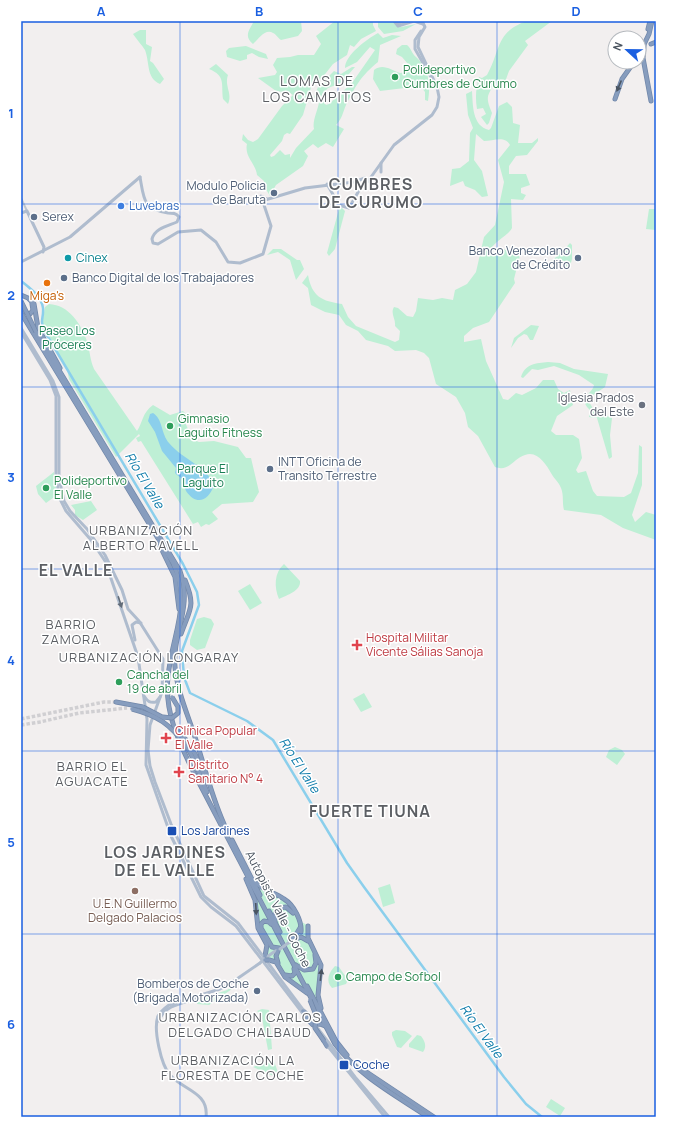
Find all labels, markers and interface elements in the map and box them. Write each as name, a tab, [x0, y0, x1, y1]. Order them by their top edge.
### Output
text: A	[97, 2, 106, 20]
text: B	[255, 2, 263, 20]
text: C	[413, 2, 423, 20]
text: D	[571, 2, 581, 20]
north arrow	[607, 30, 647, 70]
text: N	[609, 40, 626, 53]
place label: Polideportivo Cumbres de Curumo	[403, 61, 517, 92]
district label: LOMAS DE LOS CAMPITOS	[262, 71, 372, 106]
marker: Polideportivo Cumbres de Curumo	[390, 72, 400, 82]
one-way arrow	[616, 81, 622, 92]
text: 1	[8, 104, 14, 122]
district label: CUMBRES DE CURUMO	[319, 173, 423, 213]
place label: Modulo Policia de Baruta	[186, 177, 266, 208]
marker: Modulo Policia de Baruta	[269, 188, 279, 198]
place label: Luvebras	[129, 197, 179, 214]
marker: Luvebras	[116, 201, 126, 211]
place label: Serex	[42, 208, 74, 225]
marker: Serex	[29, 212, 39, 222]
place label: Banco Venezolano de Crédito	[469, 242, 570, 273]
place label: Cinex	[76, 249, 108, 266]
marker: Cinex	[63, 253, 73, 263]
marker: Banco Venezolano de Crédito	[573, 253, 583, 263]
place label: Banco Digital de los Trabajadores	[72, 269, 254, 286]
marker: Banco Digital de los Trabajadores	[59, 273, 69, 283]
marker: Miga's	[42, 278, 52, 288]
text: 2	[7, 286, 15, 304]
place label: Miga's	[30, 287, 64, 304]
park label: Paseo Los Próceres	[39, 322, 95, 353]
place label: Iglesia Prados del Este	[558, 389, 634, 420]
marker: Iglesia Prados del Este	[637, 400, 647, 410]
place label: Gimnasio Laguito Fitness	[178, 410, 262, 441]
marker: Gimnasio Laguito Fitness	[165, 421, 175, 431]
water label: Río El Valle	[121, 448, 170, 513]
place label: INTT Oficina de Transito Terrestre	[278, 453, 377, 484]
park label: Parque El Laguito	[177, 460, 229, 491]
marker: INTT Oficina de Transito Terrestre	[265, 464, 275, 474]
text: 3	[7, 468, 15, 486]
place label: Polideportivo El Valle	[54, 472, 127, 503]
marker: Polideportivo El Valle	[41, 483, 51, 493]
district label: URBANIZACIÓN ALBERTO RAVELL	[83, 521, 199, 554]
district label: EL VALLE	[39, 559, 113, 581]
one-way arrow	[117, 596, 123, 608]
district label: BARRIO ZAMORA	[42, 615, 100, 648]
place label: Hospital Militar Vicente Sálias Sanoja	[366, 629, 483, 660]
marker: Hospital Militar Vicente Sálias Sanoja	[351, 639, 363, 651]
district label: URBANIZACIÓN LONGARAY	[59, 648, 239, 666]
text: 4	[7, 651, 15, 669]
place label: Cancha del 19 de abril	[127, 666, 189, 697]
marker: Cancha del 19 de abril	[114, 677, 124, 687]
place label: Clínica Popular El Valle	[175, 722, 258, 753]
marker: Clínica Popular El Valle	[160, 732, 172, 744]
water label: Río El Valle	[275, 734, 325, 797]
place label: Distrito Sanitario N° 4	[188, 756, 263, 787]
district label: BARRIO EL AGUACATE	[55, 757, 129, 790]
marker: Distrito Sanitario N° 4	[173, 766, 185, 778]
district label: FUERTE TIUNA	[309, 800, 431, 822]
place label: Los Jardines	[181, 822, 250, 839]
marker: Los Jardines	[166, 825, 178, 837]
text: 5	[7, 833, 15, 851]
district label: LOS JARDINES DE EL VALLE	[104, 841, 226, 881]
street label: Autopista Valle - Coche	[242, 848, 315, 970]
marker: U.E.N Guillermo Delgado Palacios	[130, 886, 140, 896]
place label: U.E.N Guillermo Delgado Palacios	[88, 895, 182, 926]
one-way arrow	[253, 903, 259, 916]
place label: Campo de Sofbol	[346, 968, 441, 985]
one-way arrow	[318, 969, 324, 981]
marker: Campo de Sofbol	[333, 972, 343, 982]
place label: Bomberos de Coche (Brigada Motorizada)	[132, 975, 249, 1006]
marker: Bomberos de Coche (Brigada Motorizada)	[252, 986, 262, 996]
water label: Río El Valle	[456, 1000, 509, 1063]
district label: URBANIZACIÓN CARLOS DELGADO CHALBAUD	[159, 1008, 321, 1041]
text: 6	[7, 1015, 15, 1033]
district label: URBANIZACIÓN LA FLORESTA DE COCHE	[161, 1051, 305, 1084]
place label: Coche	[353, 1056, 389, 1073]
marker: Coche	[338, 1059, 350, 1071]

